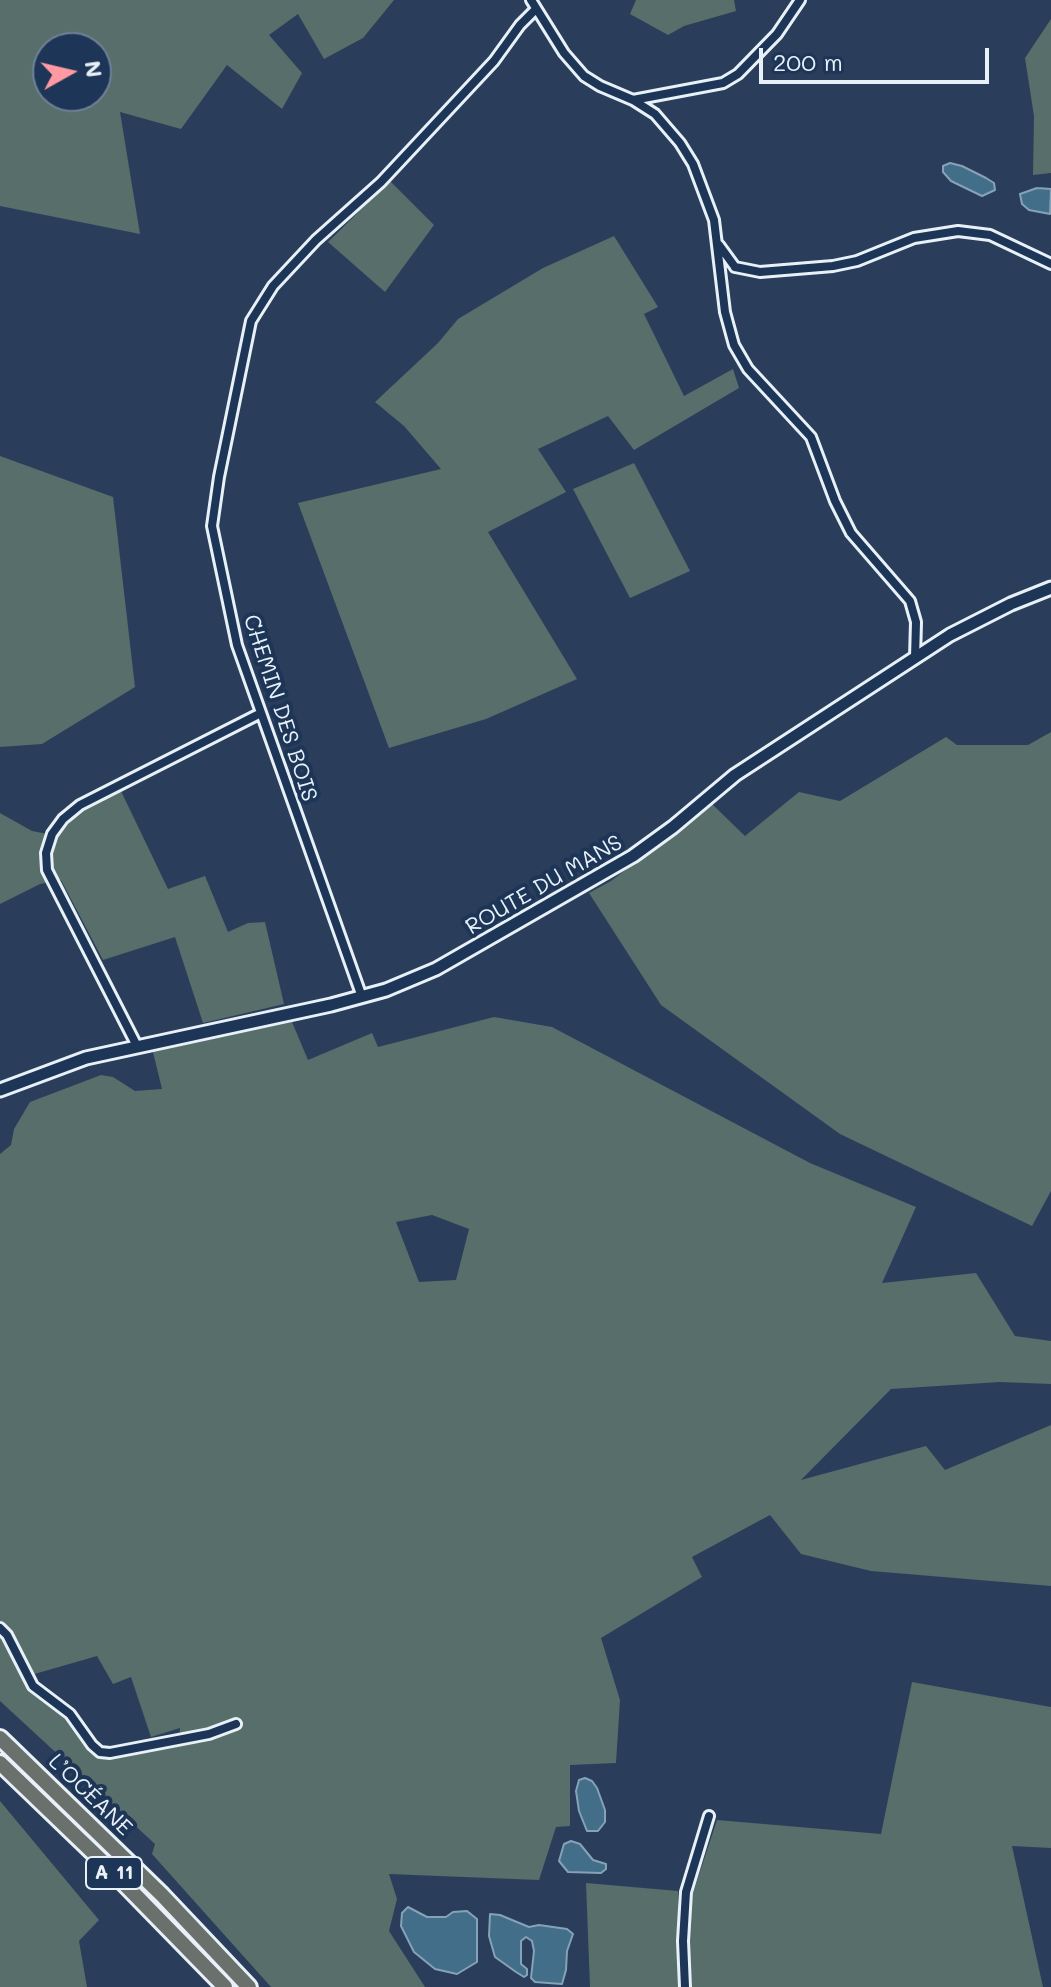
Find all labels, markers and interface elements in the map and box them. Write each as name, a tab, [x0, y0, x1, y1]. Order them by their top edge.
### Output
north arrow	[32, 32, 112, 112]
scale bar	[763, 32, 993, 82]
text: 200 m	[773, 46, 843, 77]
text: N	[79, 59, 110, 79]
street label: CHEMIN DES BOIS	[237, 611, 323, 805]
street label: ROUTE DU MANS	[461, 829, 627, 941]
street label: L’OCÉANE	[43, 1749, 137, 1841]
road number: A 11	[86, 1857, 142, 1889]

